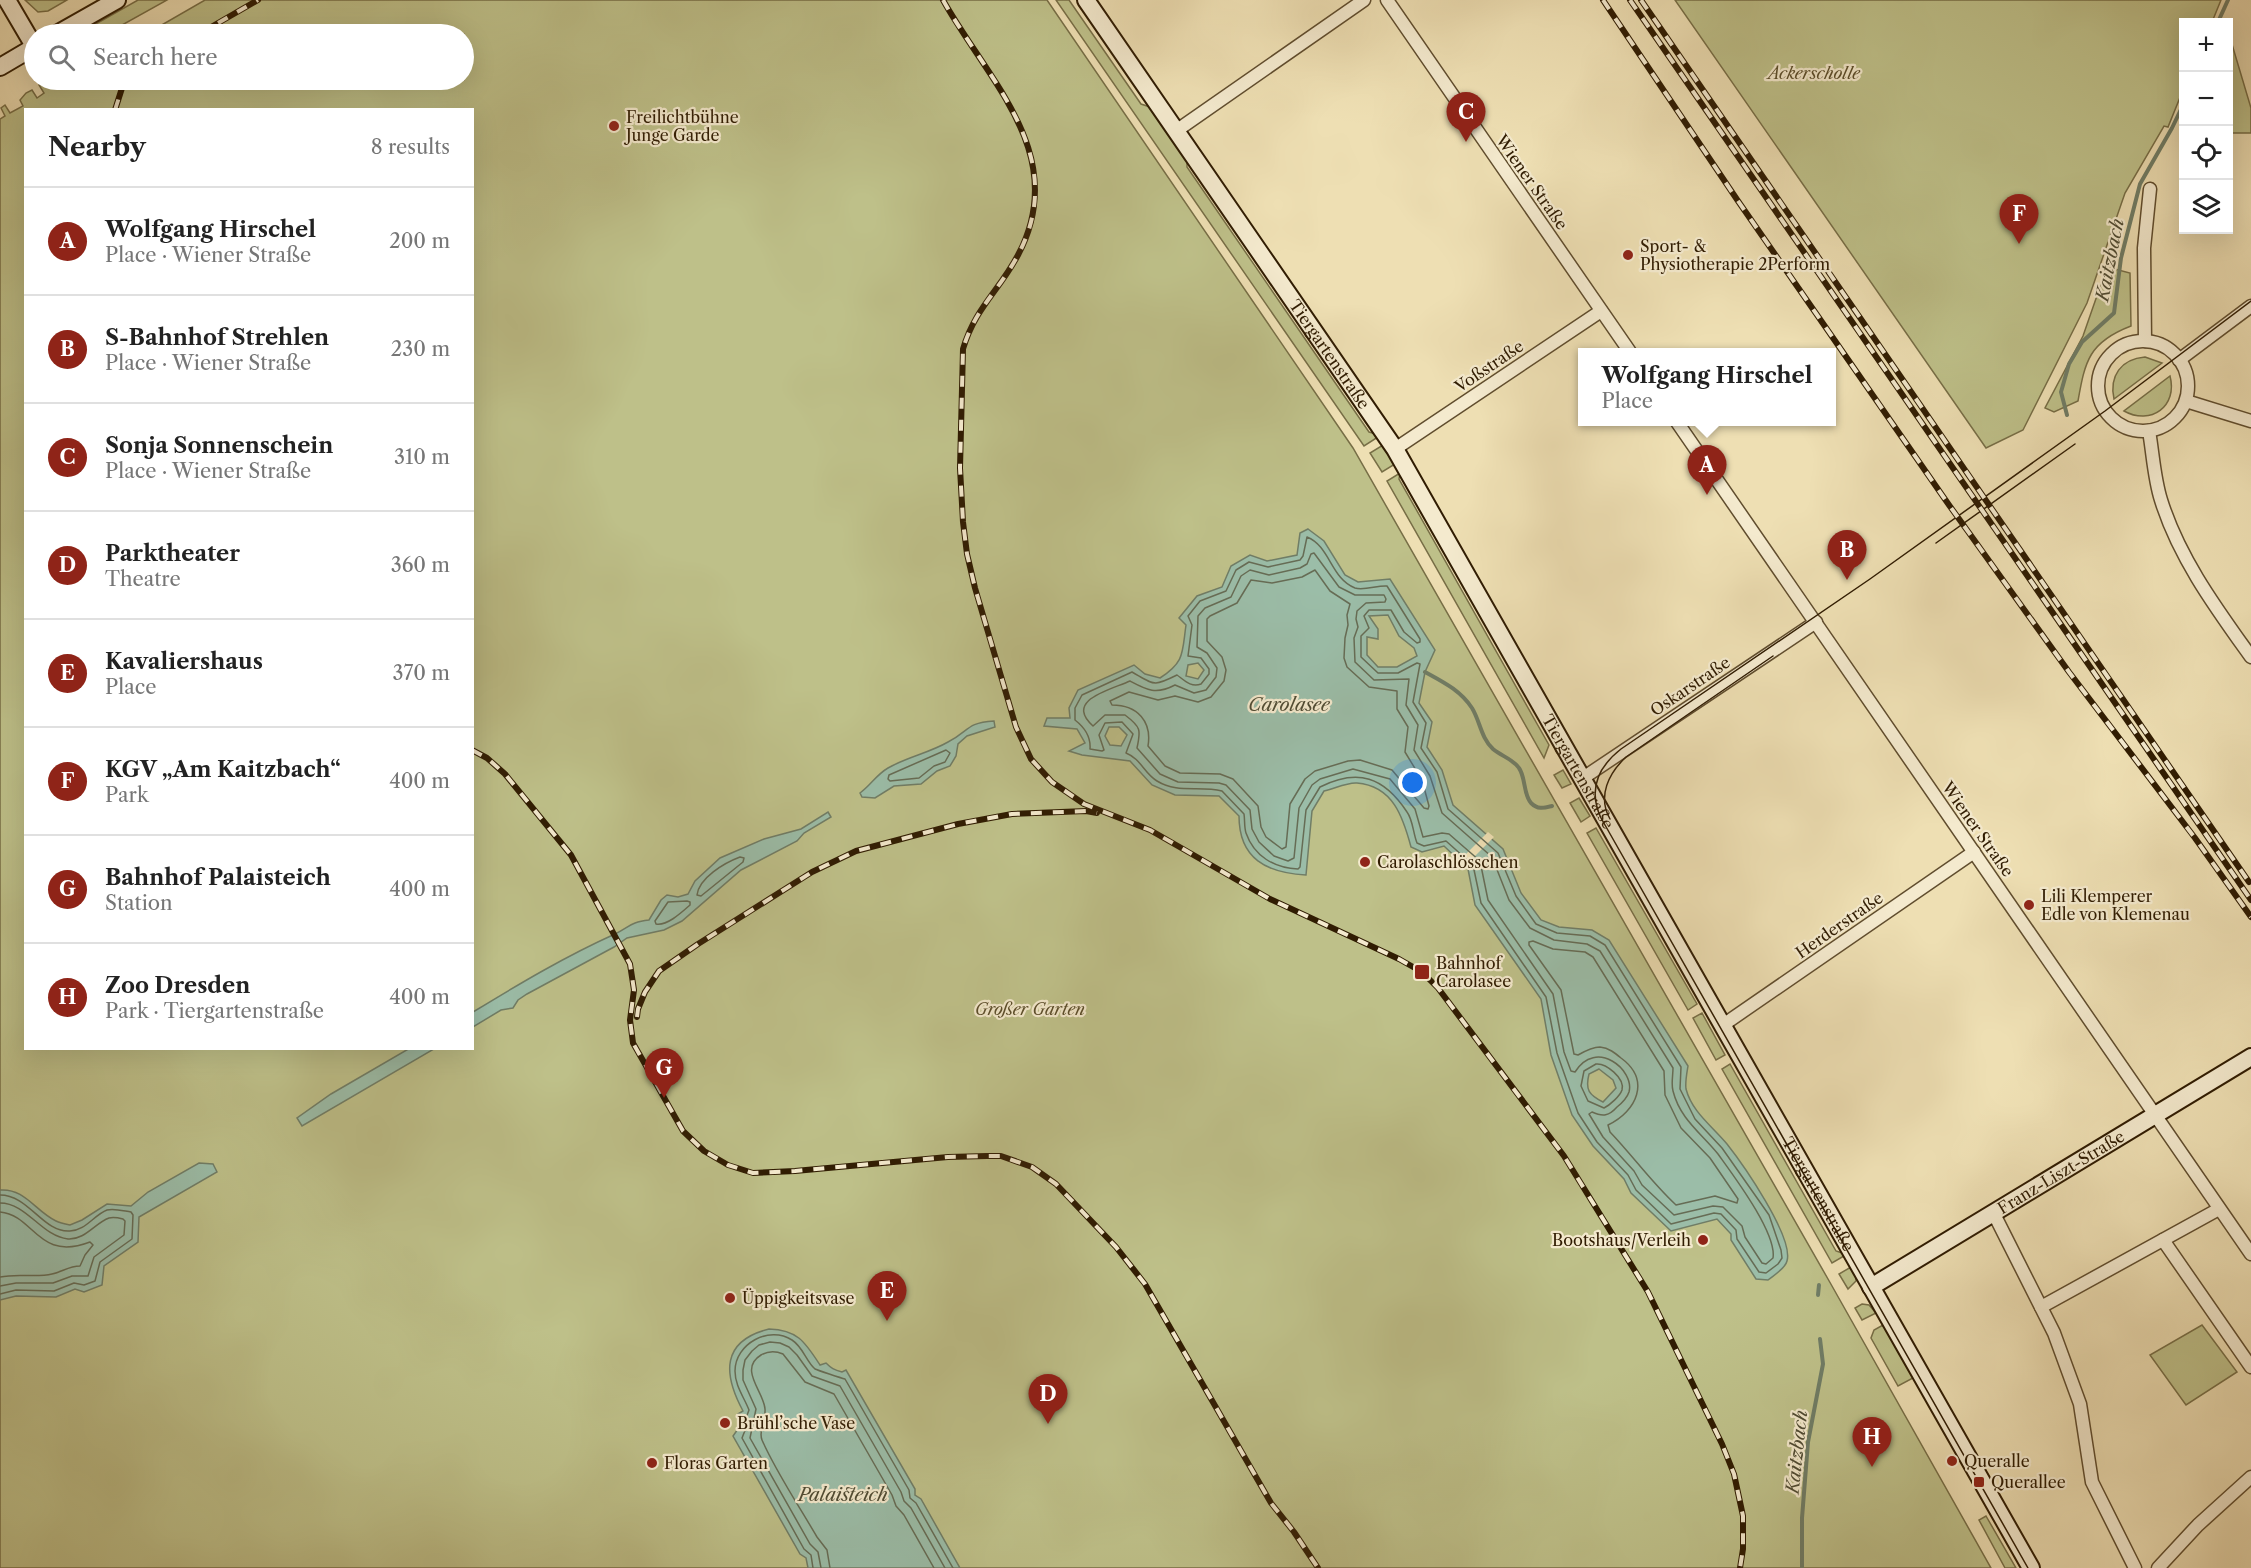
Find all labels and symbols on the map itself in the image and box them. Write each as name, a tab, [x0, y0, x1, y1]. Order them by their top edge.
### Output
park label: Ackerscholle	[1765, 63, 1861, 83]
pin: C	[1446, 92, 1486, 142]
place label: Freilichtbühne Junge Garde	[623, 107, 739, 145]
marker: Freilichtbühne Junge Garde	[607, 119, 621, 133]
street label: Wiener Straße	[1491, 130, 1572, 233]
pin: F	[2000, 194, 2038, 244]
water label: Kaitzbach	[2091, 217, 2129, 305]
place label: Sport- & Physiotherapie 2Perform	[1640, 236, 1830, 274]
marker: Sport- & Physiotherapie 2Perform	[1621, 248, 1635, 262]
street label: Tiergartenstraße	[1285, 296, 1374, 413]
street label: Voßstraße	[1450, 336, 1527, 397]
pin: A	[1688, 446, 1726, 495]
pin: B	[1828, 530, 1866, 580]
street label: Oskarstraße	[1646, 652, 1734, 720]
water label: Carolasee	[1248, 694, 1331, 716]
street label: Tiergartenstraße	[1538, 711, 1619, 832]
your location	[1398, 768, 1427, 797]
street label: Wiener Straße	[1937, 777, 2018, 880]
place label: Carolaschlösschen	[1377, 852, 1519, 872]
marker: Carolaschlösschen	[1358, 855, 1372, 869]
place label: Lili Klemperer Edle von Klemenau	[2041, 886, 2190, 924]
street label: Herderstraße	[1791, 888, 1887, 962]
marker: Lili Klemperer Edle von Klemenau	[2022, 898, 2036, 912]
place label: Bahnhof Carolasee	[1436, 953, 1511, 991]
marker: Bahnhof Carolasee	[1413, 963, 1431, 981]
park label: Großer Garten	[975, 999, 1085, 1019]
pin: G	[644, 1048, 684, 1098]
street label: Franz-Liszt-Straße	[1994, 1126, 2128, 1218]
street label: Tiergartenstraße	[1778, 1133, 1859, 1255]
place label: Bootshaus/Verleih	[1552, 1230, 1691, 1250]
marker: Bootshaus/Verleih	[1696, 1233, 1710, 1247]
pin: E	[868, 1272, 906, 1321]
place label: Üppigkeitsvase	[742, 1288, 855, 1308]
marker: Üppigkeitsvase	[723, 1291, 737, 1305]
pin: D	[1028, 1374, 1068, 1424]
water label: Kaitzbach	[1781, 1409, 1812, 1497]
place label: Brühl’sche Vase	[737, 1413, 855, 1433]
marker: Brühl’sche Vase	[718, 1416, 732, 1430]
pin: H	[1852, 1418, 1892, 1467]
place label: Queralle	[1964, 1451, 2030, 1471]
place label: Floras Garten	[664, 1453, 768, 1473]
marker: Queralle	[1945, 1454, 1959, 1468]
marker: Floras Garten	[645, 1456, 659, 1470]
place label: Querallee	[1991, 1472, 2066, 1492]
marker: Querallee	[1972, 1475, 1986, 1489]
water label: Palaisteich	[796, 1484, 888, 1506]

